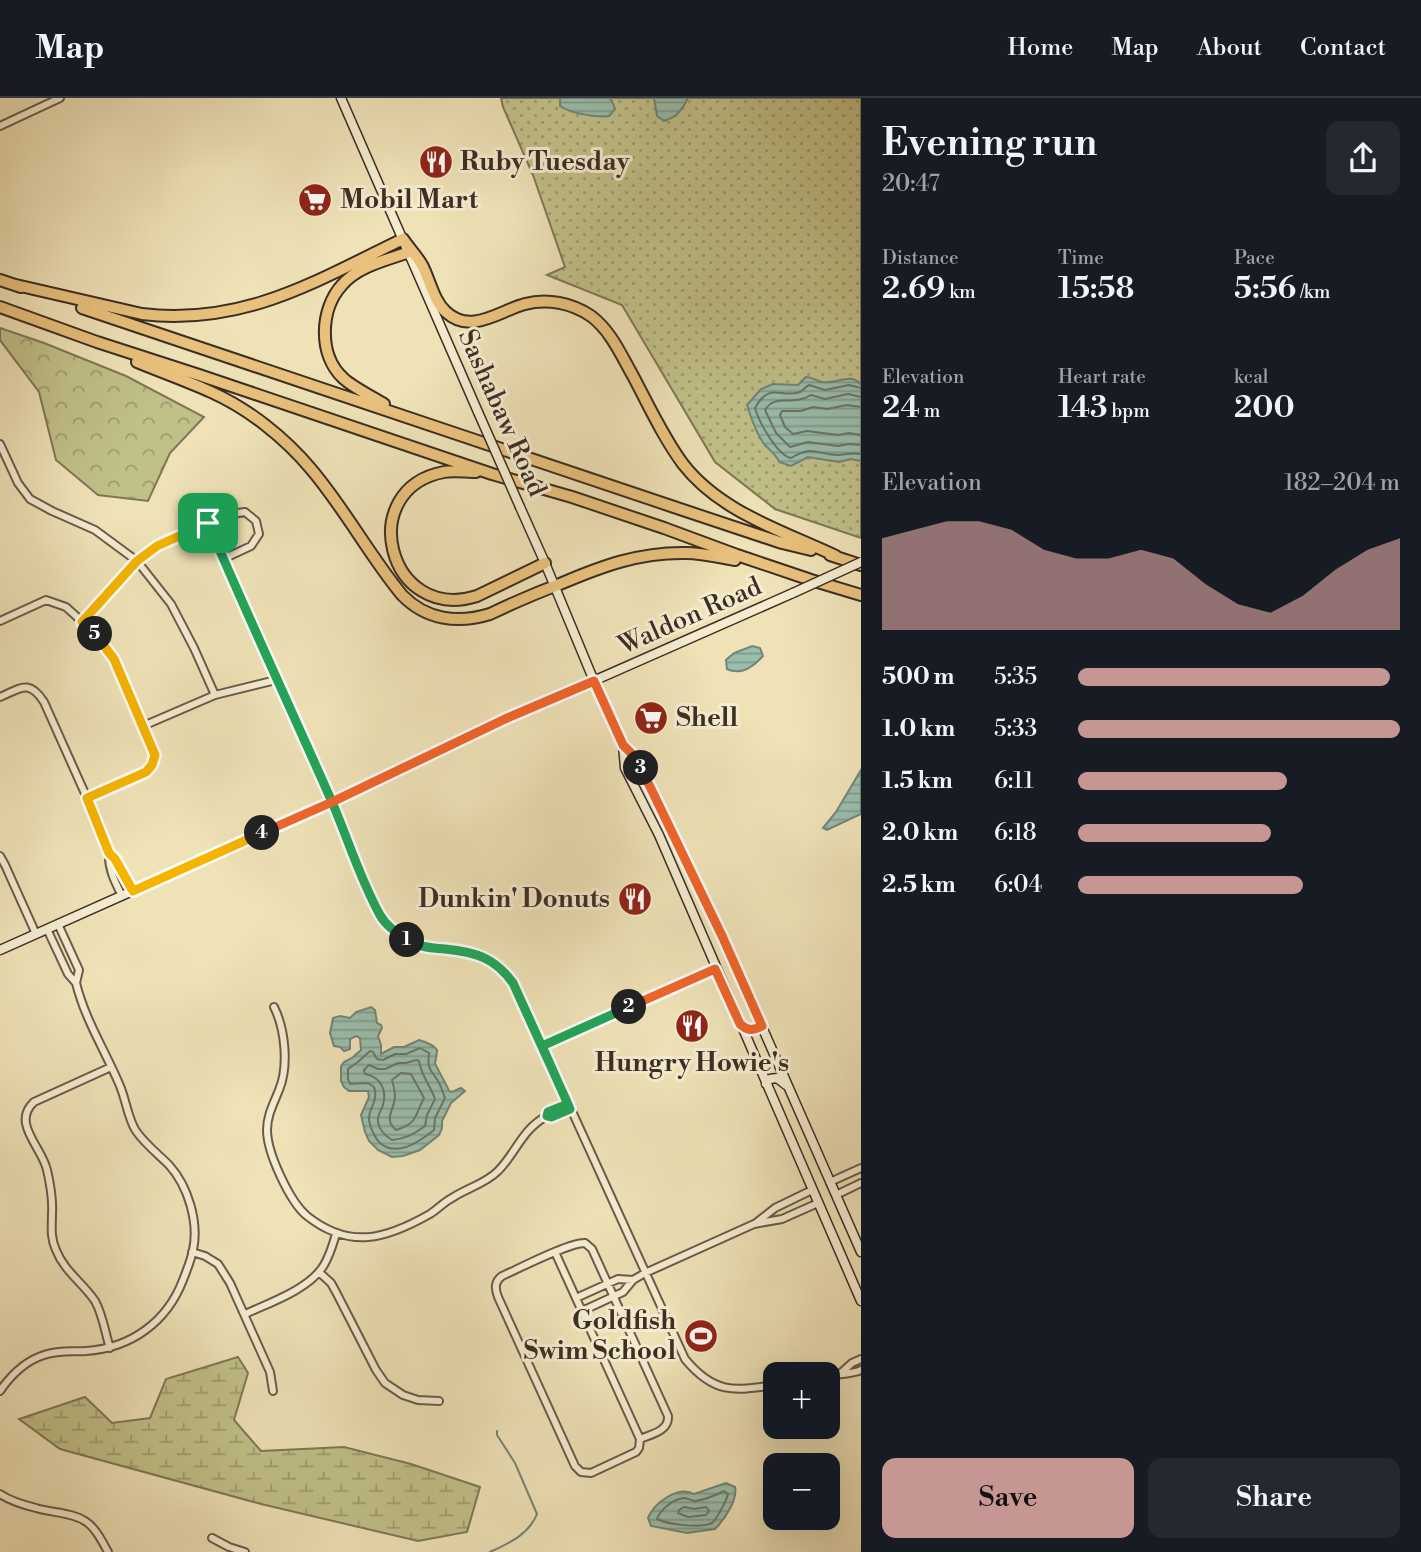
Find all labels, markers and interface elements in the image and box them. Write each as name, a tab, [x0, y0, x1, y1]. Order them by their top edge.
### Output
text: Map	[35, 28, 104, 69]
text: Home	[1008, 33, 1073, 63]
text: Map	[1111, 33, 1159, 63]
text: About	[1197, 33, 1262, 63]
text: Contact	[1300, 33, 1386, 63]
text: Evening run	[882, 120, 1097, 167]
button: share	[1326, 121, 1400, 195]
restaurant icon: Ruby Tuesday	[417, 143, 455, 181]
place label: Ruby Tuesday	[460, 146, 630, 178]
text: 20:47	[882, 170, 940, 198]
supermarket icon: Mobil Mart	[296, 181, 334, 219]
place label: Mobil Mart	[340, 184, 479, 216]
text: Distance	[882, 246, 959, 270]
text: Time	[1058, 246, 1104, 270]
text: Pace	[1234, 246, 1275, 270]
text: 2.69	[882, 270, 945, 308]
text: 15:58	[1058, 270, 1134, 308]
text: 5:56	[1234, 270, 1296, 308]
text: km	[945, 280, 976, 304]
text: /km	[1296, 280, 1330, 304]
street label: Sashabaw Road	[451, 325, 553, 502]
text: Elevation	[882, 365, 964, 389]
text: Heart rate	[1058, 365, 1146, 389]
text: kcal	[1234, 365, 1268, 389]
text: 24	[882, 389, 920, 427]
text: 143	[1058, 389, 1108, 427]
text: 200	[1234, 389, 1295, 427]
text: m	[920, 399, 940, 423]
text: bpm	[1108, 399, 1150, 423]
text: Elevation	[882, 469, 982, 497]
text: 182–204 m	[1284, 469, 1400, 497]
pin	[178, 493, 238, 553]
icon: arrive	[189, 504, 227, 542]
street label: Waldon Road	[613, 570, 767, 662]
pin: 5	[78, 616, 112, 652]
text: 5	[89, 621, 100, 645]
text: 500 m	[882, 663, 954, 691]
text: 5:35	[994, 663, 1037, 691]
supermarket icon: Shell	[632, 699, 670, 737]
place label: Shell	[676, 702, 738, 734]
text: 1.0 km	[882, 715, 955, 743]
text: 5:33	[994, 715, 1037, 743]
pin: 3	[624, 750, 658, 786]
text: 3	[635, 755, 646, 779]
text: 1.5 km	[882, 767, 953, 795]
text: 6:11	[994, 767, 1034, 795]
pin: 4	[244, 816, 280, 850]
text: 2.0 km	[882, 819, 958, 847]
text: 6:18	[994, 819, 1037, 847]
text: 4	[255, 820, 268, 844]
text: 2.5 km	[882, 871, 956, 899]
text: 6:04	[994, 871, 1042, 899]
restaurant icon: Dunkin' Donuts	[616, 880, 654, 918]
place label: Dunkin' Donuts	[418, 883, 610, 915]
pin: 1	[390, 922, 424, 958]
text: 1	[402, 927, 411, 951]
pin: 2	[612, 990, 646, 1024]
text: 2	[623, 994, 634, 1018]
restaurant icon: Hungry Howie's	[673, 1007, 711, 1045]
place label: Hungry Howie's	[595, 1047, 789, 1079]
place label: Goldfish Swim School	[524, 1305, 676, 1367]
sports icon: Goldfish Swim School	[682, 1317, 720, 1355]
map controls	[763, 1362, 840, 1530]
button: +	[763, 1362, 840, 1439]
button: −	[763, 1453, 840, 1530]
button: Save	[882, 1458, 1134, 1538]
button: Share	[1148, 1458, 1400, 1538]

